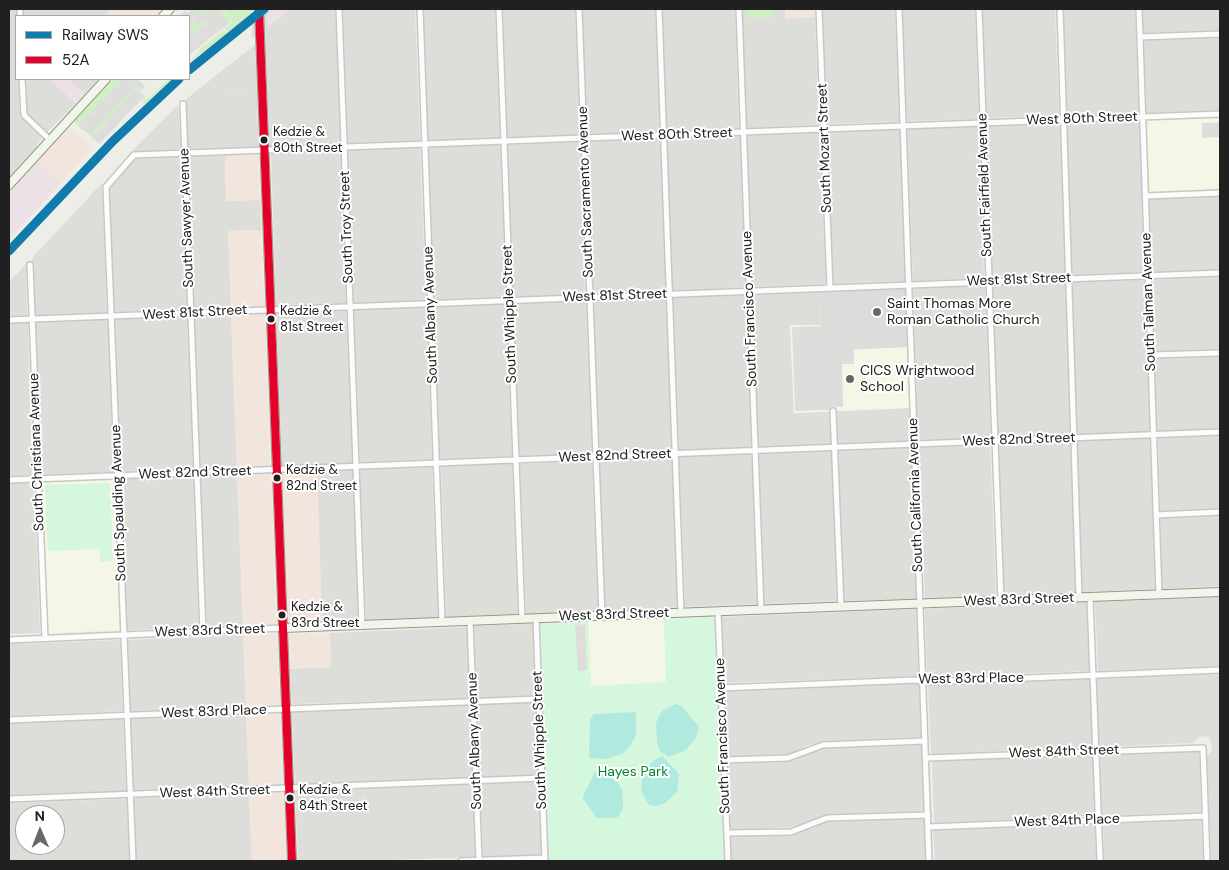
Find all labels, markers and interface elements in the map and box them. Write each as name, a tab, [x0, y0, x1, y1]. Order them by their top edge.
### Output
legend	[15, 15, 190, 80]
text: Railway SWS	[62, 25, 149, 45]
text: 52A	[62, 50, 90, 70]
street label: South Mozart Street	[814, 83, 836, 213]
street label: South Sacramento Avenue	[575, 106, 597, 278]
street label: West 80th Street	[1026, 109, 1138, 129]
street label: South Fairfield Avenue	[974, 113, 996, 257]
place label: Kedzie & 80th Street	[273, 125, 343, 156]
street label: West 80th Street	[621, 125, 733, 145]
marker: Kedzie & 80th Street	[259, 135, 269, 145]
street label: South Sawyer Avenue	[176, 148, 198, 288]
street label: South Troy Street	[337, 170, 357, 284]
street label: South Francisco Avenue	[739, 231, 761, 387]
street label: South Talman Avenue	[1138, 232, 1160, 372]
street label: South Whipple Street	[499, 244, 521, 384]
street label: South Albany Avenue	[420, 246, 442, 384]
street label: West 81st Street	[966, 270, 1072, 290]
street label: West 81st Street	[562, 286, 668, 306]
place label: Saint Thomas More Roman Catholic Church	[887, 296, 1040, 328]
street label: West 81st Street	[142, 302, 248, 324]
place label: Kedzie & 81st Street	[280, 304, 343, 335]
marker: Saint Thomas More Roman Catholic Church	[871, 306, 883, 318]
marker: Kedzie & 81st Street	[266, 314, 276, 324]
place label: CICS Wrightwood School	[860, 363, 974, 396]
street label: South Christiana Avenue	[26, 373, 48, 531]
marker: CICS Wrightwood School	[844, 373, 856, 385]
street label: South California Avenue	[905, 418, 927, 572]
street label: South Spaulding Avenue	[108, 424, 130, 582]
street label: West 82nd Street	[962, 430, 1076, 450]
street label: West 82nd Street	[558, 446, 672, 466]
street label: West 82nd Street	[138, 463, 252, 483]
place label: Kedzie & 82nd Street	[286, 463, 357, 494]
marker: Kedzie & 82nd Street	[272, 473, 282, 483]
street label: West 83rd Street	[963, 590, 1075, 610]
place label: Kedzie & 83rd Street	[291, 600, 360, 631]
street label: West 83rd Street	[558, 605, 670, 625]
marker: Kedzie & 83rd Street	[277, 610, 287, 620]
street label: West 83rd Street	[154, 621, 266, 641]
street label: South Francisco Avenue	[712, 658, 734, 814]
street label: South Whipple Street	[529, 670, 551, 810]
street label: West 83rd Place	[918, 670, 1024, 688]
street label: South Albany Avenue	[464, 672, 486, 810]
street label: West 83rd Place	[161, 702, 267, 722]
street label: West 84th Street	[1008, 742, 1120, 762]
park label: Hayes Park	[598, 764, 668, 780]
street label: West 84th Street	[159, 782, 271, 802]
place label: Kedzie & 84th Street	[299, 783, 368, 814]
marker: Kedzie & 84th Street	[285, 793, 295, 803]
north arrow	[15, 805, 65, 855]
text: N	[34, 807, 45, 825]
street label: West 84th Place	[1014, 811, 1120, 831]

